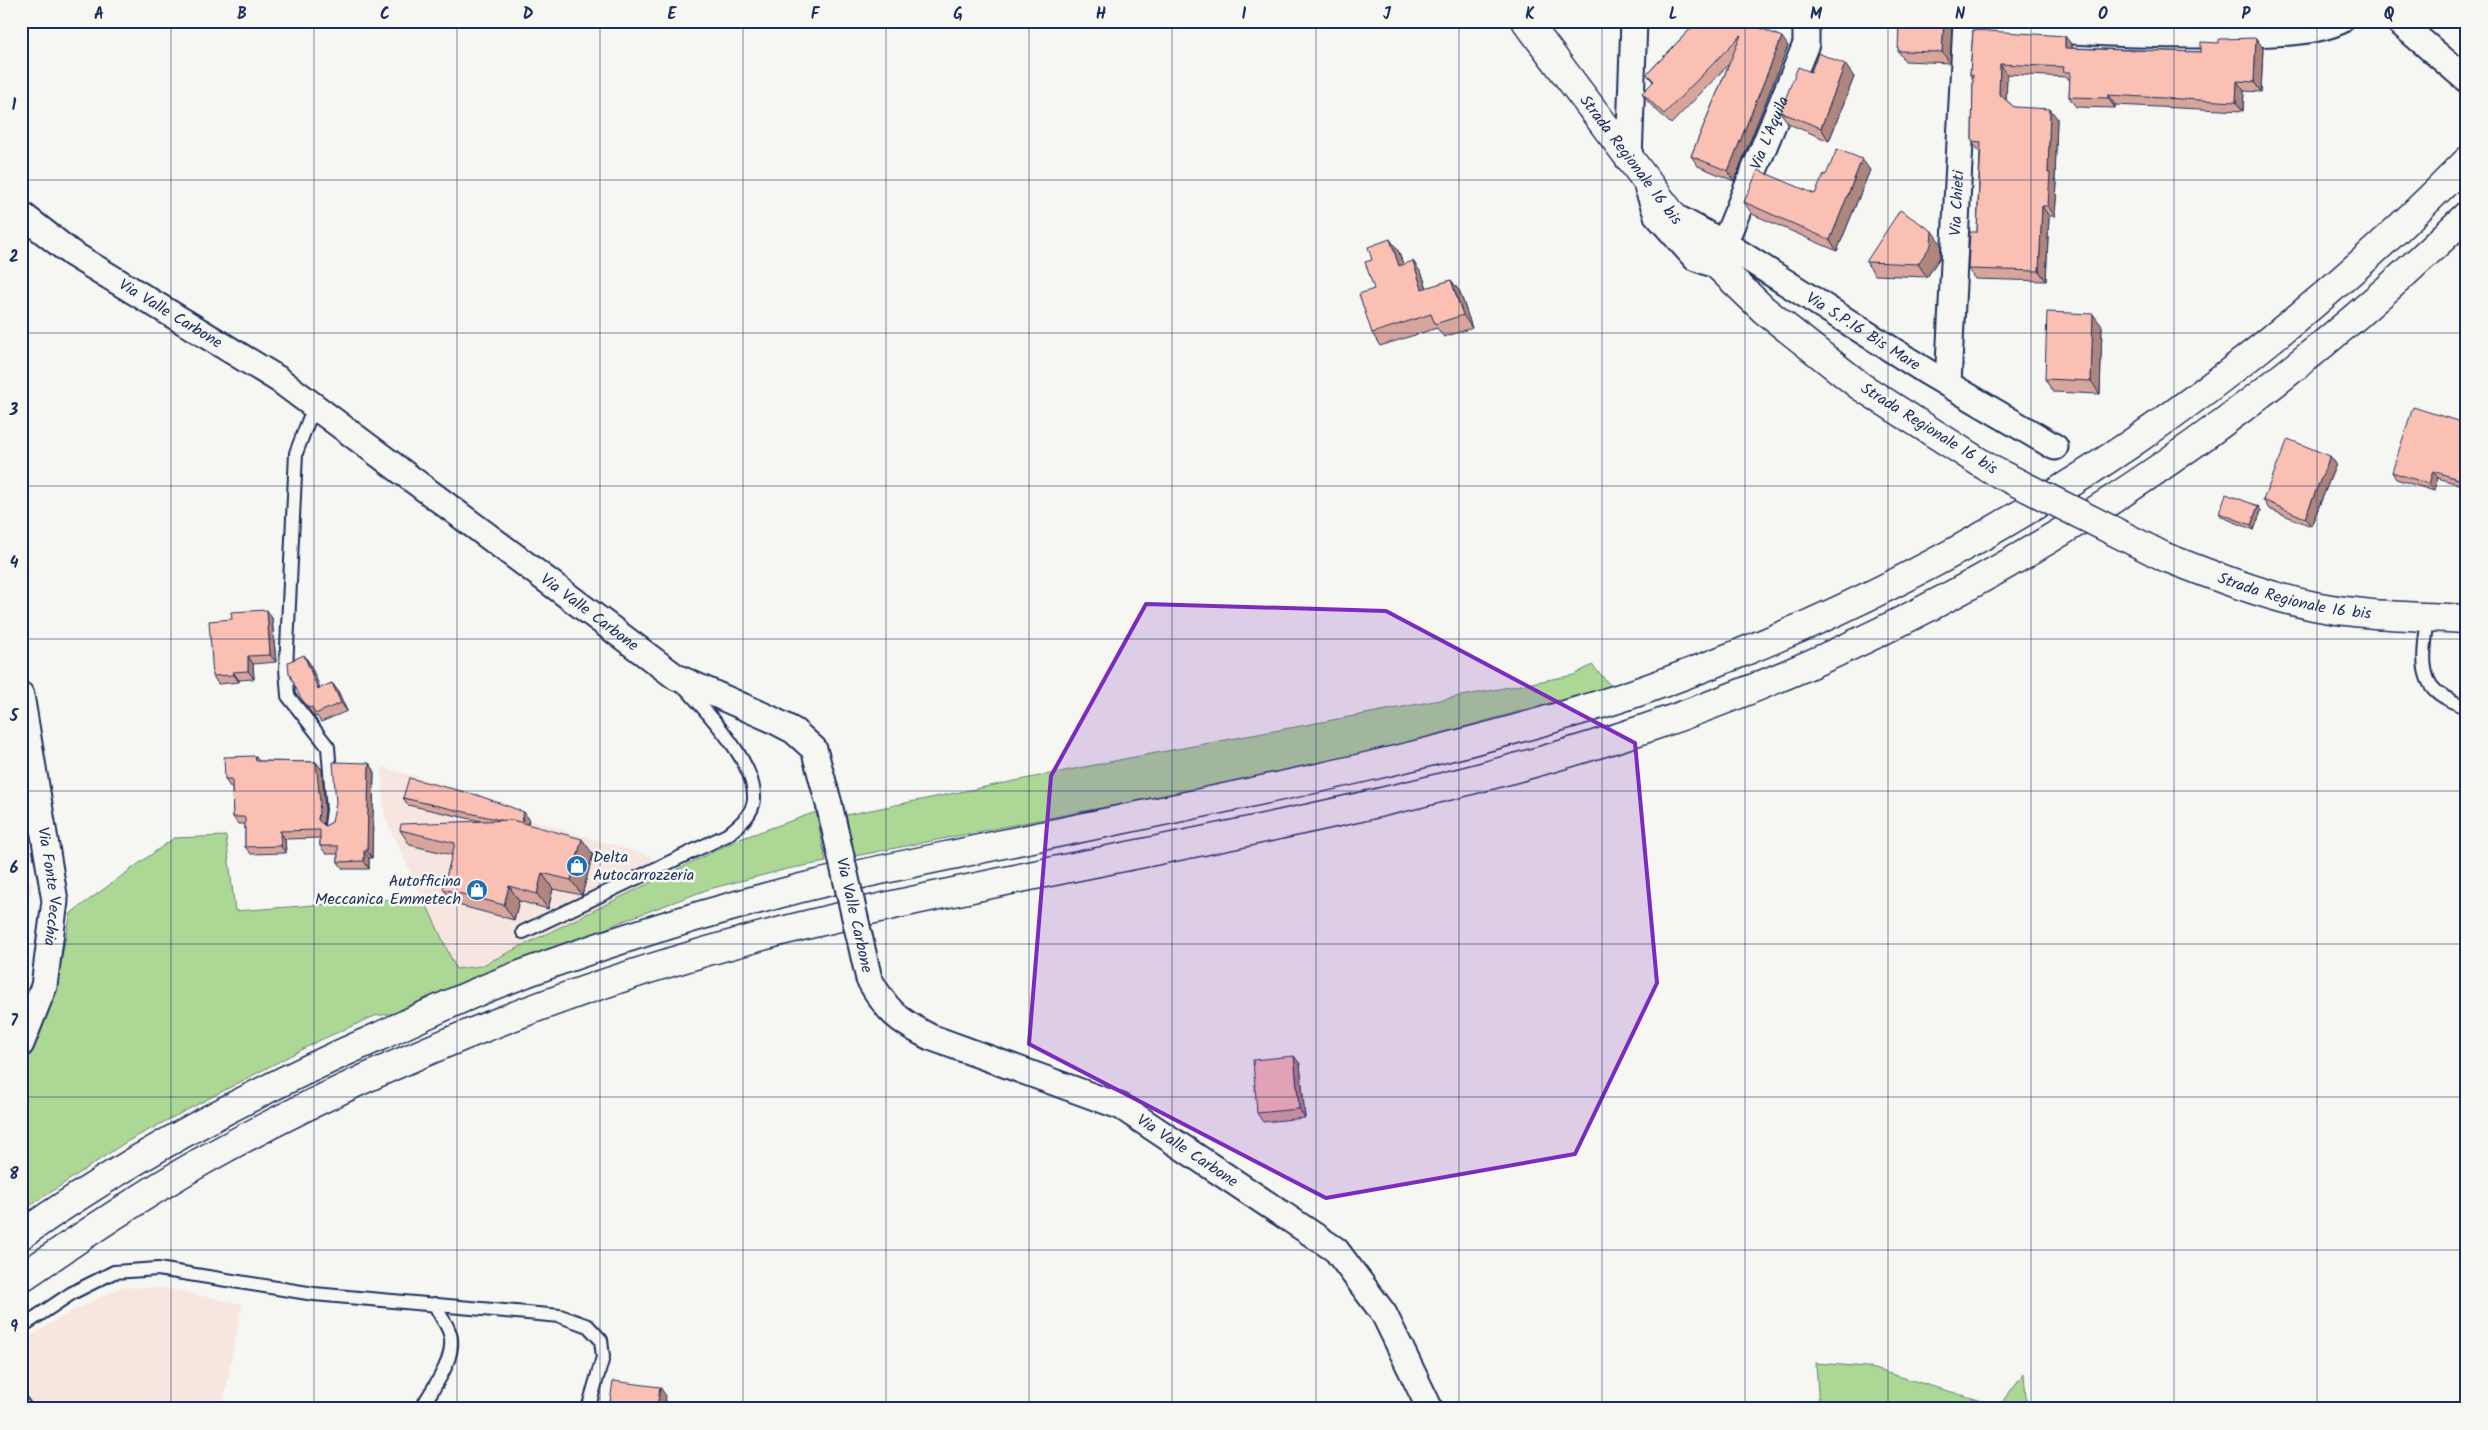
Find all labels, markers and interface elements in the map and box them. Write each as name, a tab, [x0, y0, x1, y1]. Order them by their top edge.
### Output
text: A	[94, 2, 104, 27]
text: B	[237, 2, 247, 27]
text: C	[380, 2, 390, 27]
text: D	[523, 2, 534, 27]
text: E	[668, 2, 678, 27]
text: F	[811, 2, 821, 27]
text: G	[953, 2, 963, 27]
text: H	[1096, 2, 1106, 27]
text: I	[1242, 2, 1247, 27]
text: J	[1383, 2, 1392, 27]
text: K	[1525, 2, 1535, 27]
text: L	[1669, 2, 1677, 27]
text: M	[1810, 2, 1823, 27]
text: N	[1955, 2, 1965, 27]
text: O	[2098, 2, 2108, 27]
text: P	[2242, 2, 2252, 27]
text: Q	[2384, 2, 2395, 27]
street label: Strada Regionale 16 bis	[1573, 89, 1688, 231]
street label: Via L'Aquila	[1743, 92, 1796, 174]
text: 1	[12, 93, 17, 118]
street label: Via Chieti	[1943, 169, 1971, 237]
text: 2	[9, 245, 19, 270]
street label: Via Valle Carbone	[114, 272, 227, 355]
street label: Via S.P.16 Bis Mare	[1801, 286, 1925, 377]
street label: Strada Regionale 16 bis	[1856, 377, 2003, 481]
text: 3	[9, 398, 19, 423]
text: 4	[10, 551, 19, 576]
street label: Strada Regionale 16 bis	[2214, 566, 2373, 626]
street label: Via Valle Carbone	[535, 567, 644, 658]
text: 5	[9, 704, 20, 729]
street label: Via Fonte Vecchia	[30, 825, 68, 948]
place label: Delta Autocarrozzeria	[593, 845, 694, 888]
shop icon: Delta Autocarrozzeria	[565, 854, 589, 878]
street label: Via Valle Carbone	[829, 855, 880, 975]
text: 6	[10, 856, 19, 881]
place label: Autofficina Meccanica Emmetech	[315, 869, 461, 912]
shop icon: Autofficina Meccanica Emmetech	[465, 878, 489, 902]
text: 7	[10, 1009, 18, 1034]
street label: Via Valle Carbone	[1132, 1108, 1243, 1194]
text: 8	[9, 1162, 19, 1187]
text: 9	[10, 1315, 18, 1340]

